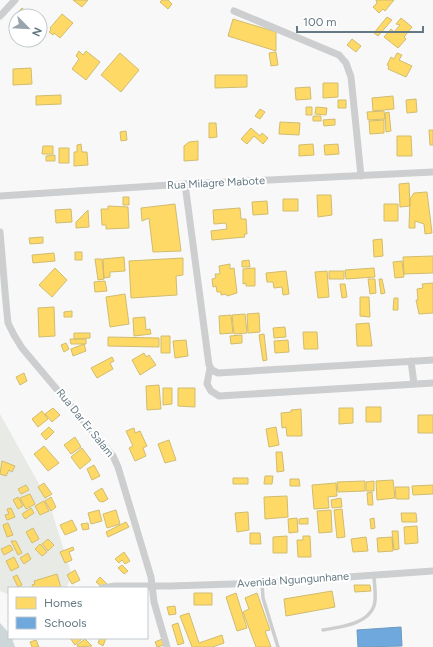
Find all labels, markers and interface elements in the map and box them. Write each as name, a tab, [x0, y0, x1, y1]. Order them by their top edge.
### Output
north arrow	[8, 8, 48, 48]
scale bar	[297, 8, 423, 34]
text: 100 m	[303, 15, 337, 29]
text: N	[29, 25, 44, 38]
street label: Rua Milagre Mabote	[167, 174, 265, 192]
street label: Rua Dar Er Salam	[54, 386, 116, 460]
street label: Avenida Ngungunhane	[237, 570, 349, 590]
legend	[8, 587, 148, 639]
text: Homes	[44, 596, 83, 610]
text: Schools	[44, 616, 87, 630]

